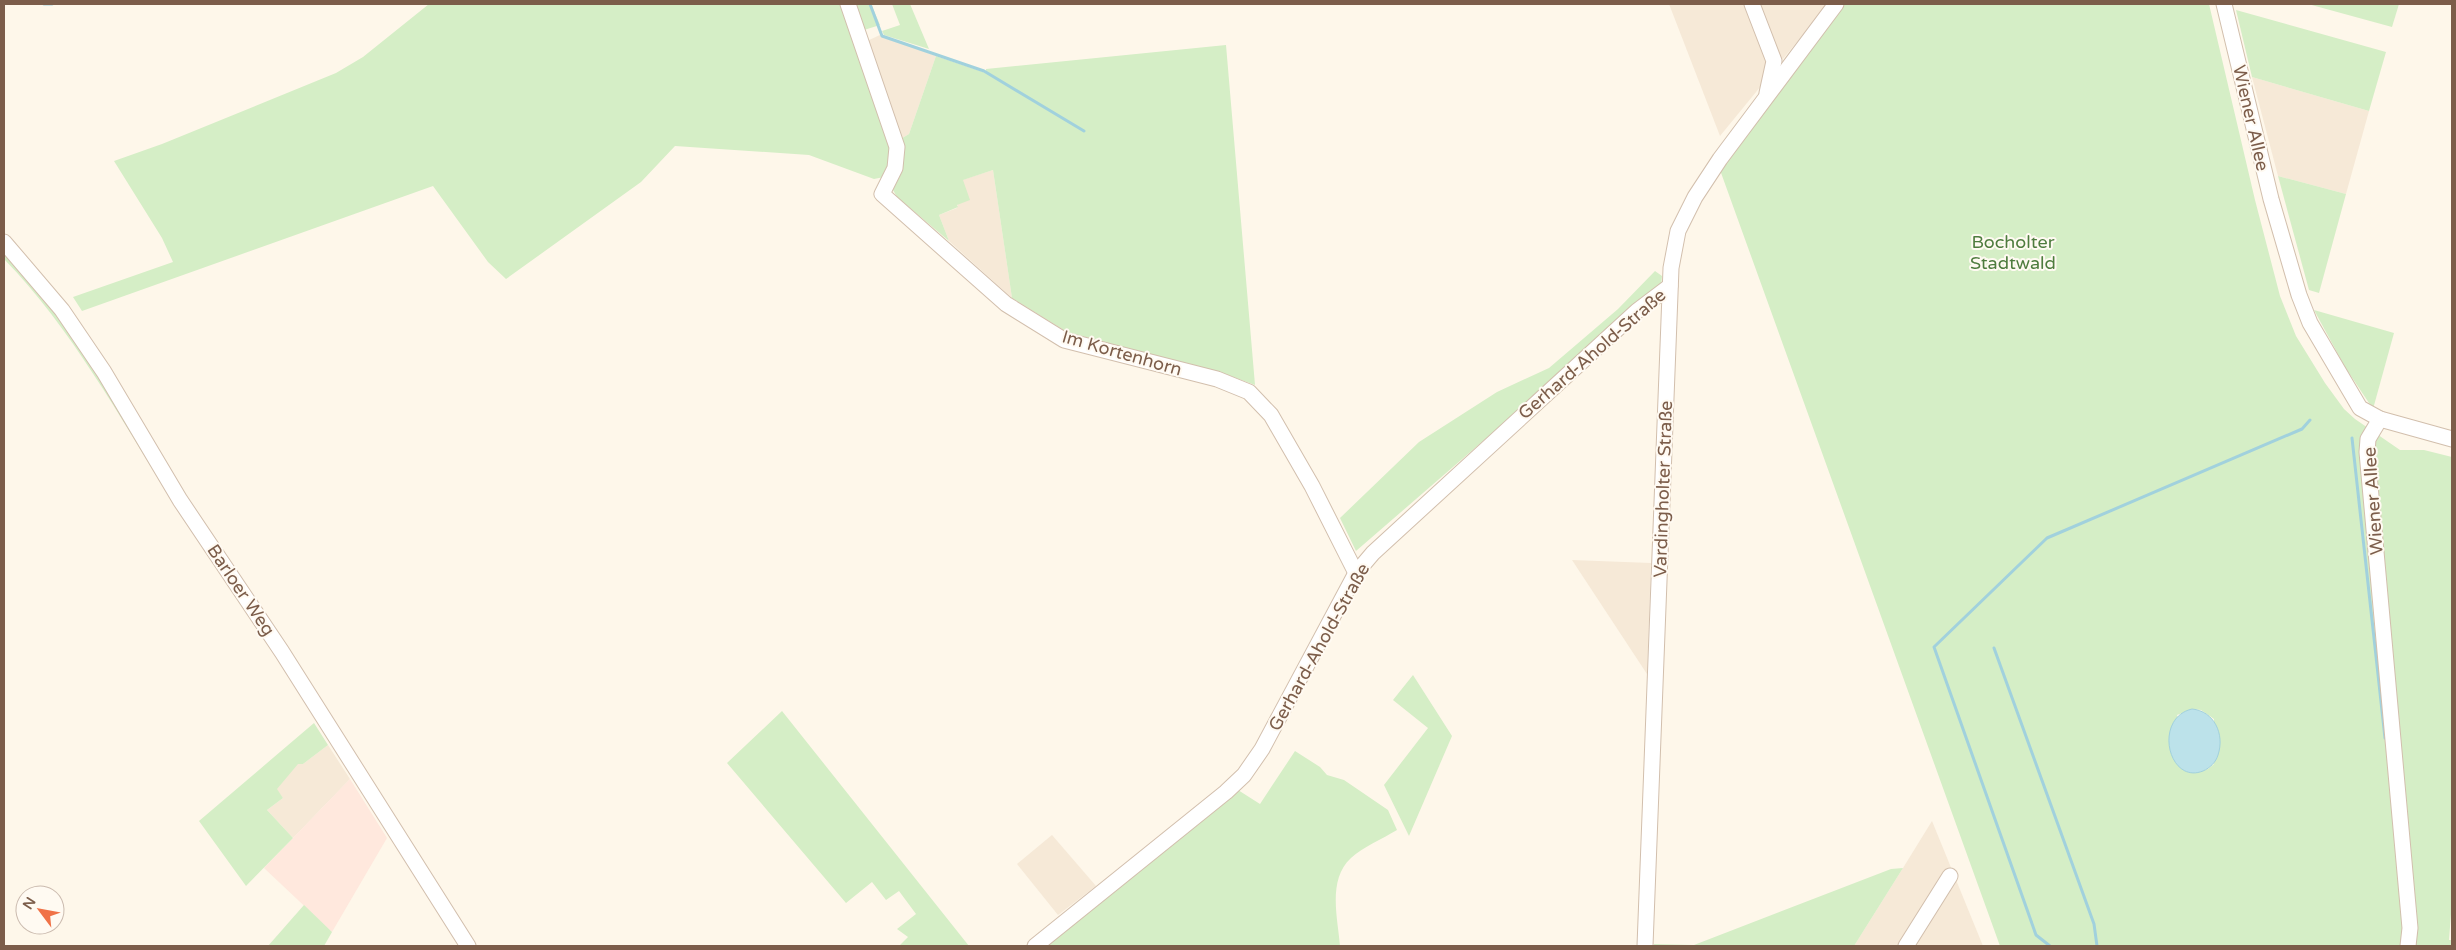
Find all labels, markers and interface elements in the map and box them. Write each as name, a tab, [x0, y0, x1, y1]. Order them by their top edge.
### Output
street label: Wiener Allee	[2228, 63, 2274, 173]
park label: Bocholter Stadtwald	[1970, 231, 2056, 274]
street label: Gerhard-Ahold-Straße	[1514, 284, 1670, 424]
street label: Im Kortenhorn	[1060, 325, 1184, 381]
street label: Vardingholter Straße	[1649, 400, 1677, 578]
street label: Wiener Allee	[2358, 446, 2388, 556]
street label: Barloer Weg	[202, 540, 280, 640]
street label: Gerhard-Ahold-Straße	[1264, 559, 1374, 735]
north arrow	[15, 885, 65, 935]
text: N	[19, 894, 40, 913]

